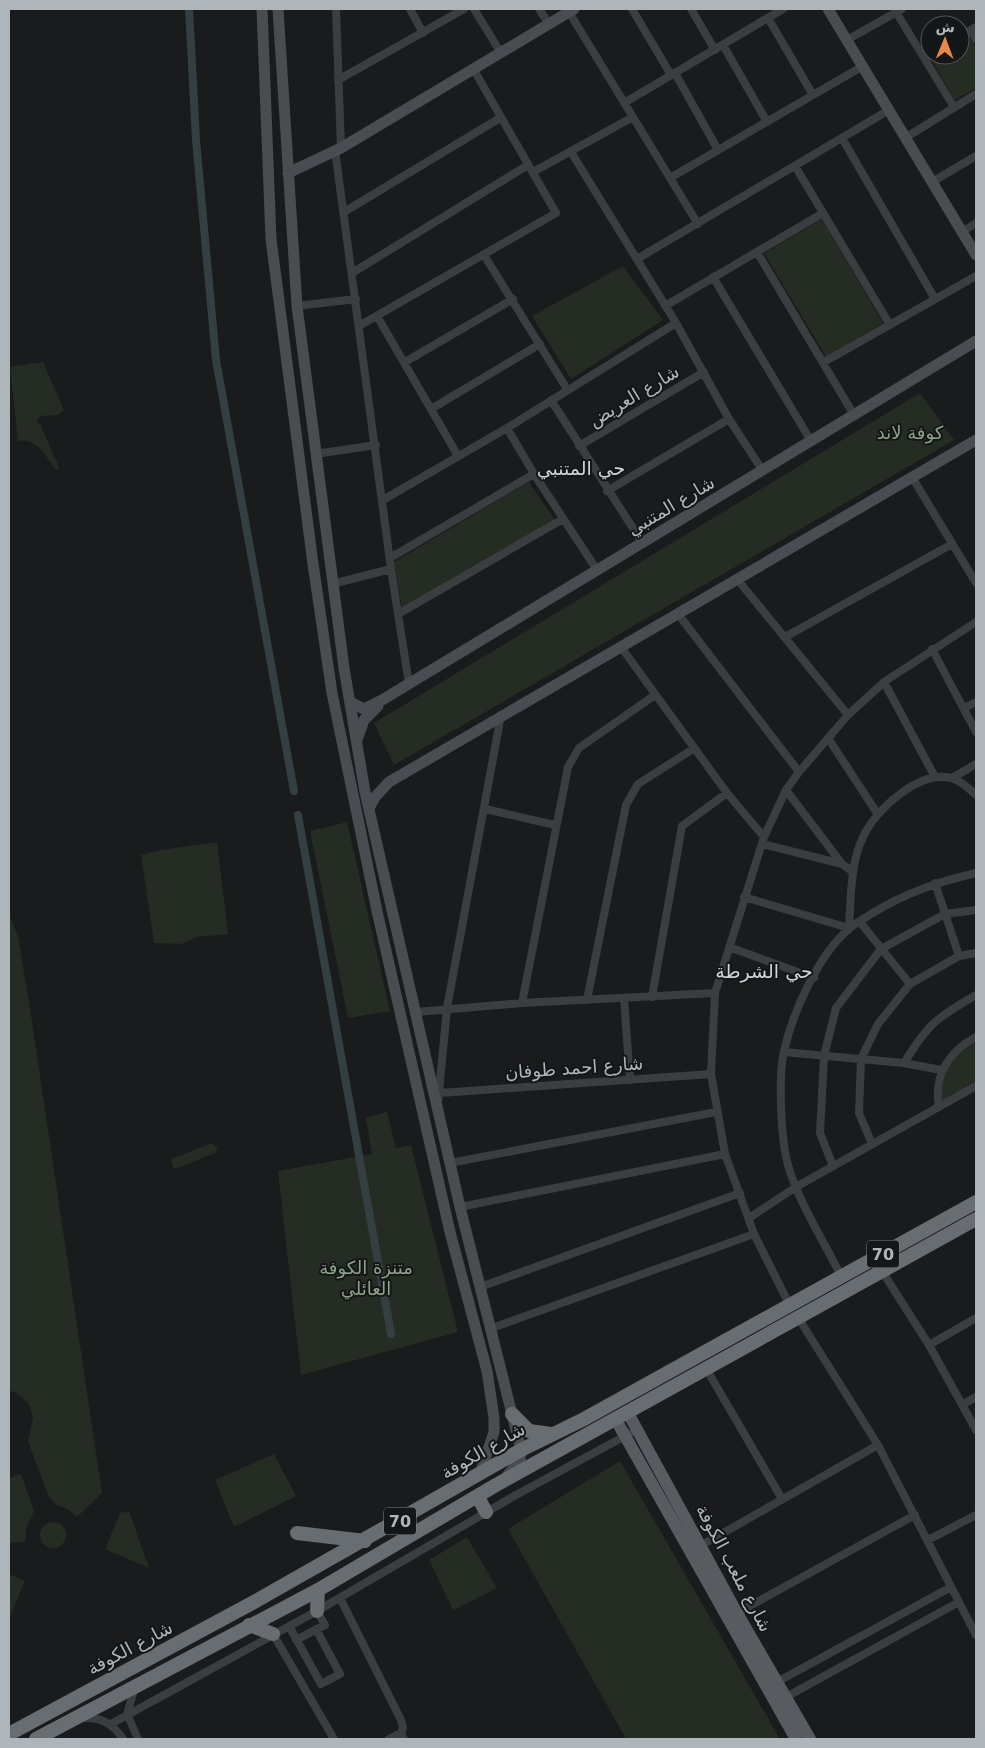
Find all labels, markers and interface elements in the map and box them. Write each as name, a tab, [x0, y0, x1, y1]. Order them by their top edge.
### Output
north arrow	[920, 15, 970, 65]
text: ش	[935, 19, 955, 35]
street label: شارع العريض	[585, 360, 683, 432]
park label: كوفة لاند	[877, 422, 944, 444]
district label: حي المتنبي	[537, 457, 625, 480]
street label: شارع المتنبي	[623, 471, 719, 541]
district label: حي الشرطة	[715, 960, 813, 983]
street label: شارع احمد طوفان	[504, 1052, 644, 1084]
road number: 70	[867, 1240, 899, 1268]
park label: متنزة الكوفة العائلي	[319, 1257, 413, 1300]
street label: شارع الكوفة	[437, 1418, 529, 1484]
street label: شارع ملعب الكوفة	[691, 1500, 777, 1636]
road number: 70	[384, 1508, 416, 1534]
street label: شارع الكوفة	[83, 1616, 177, 1680]

